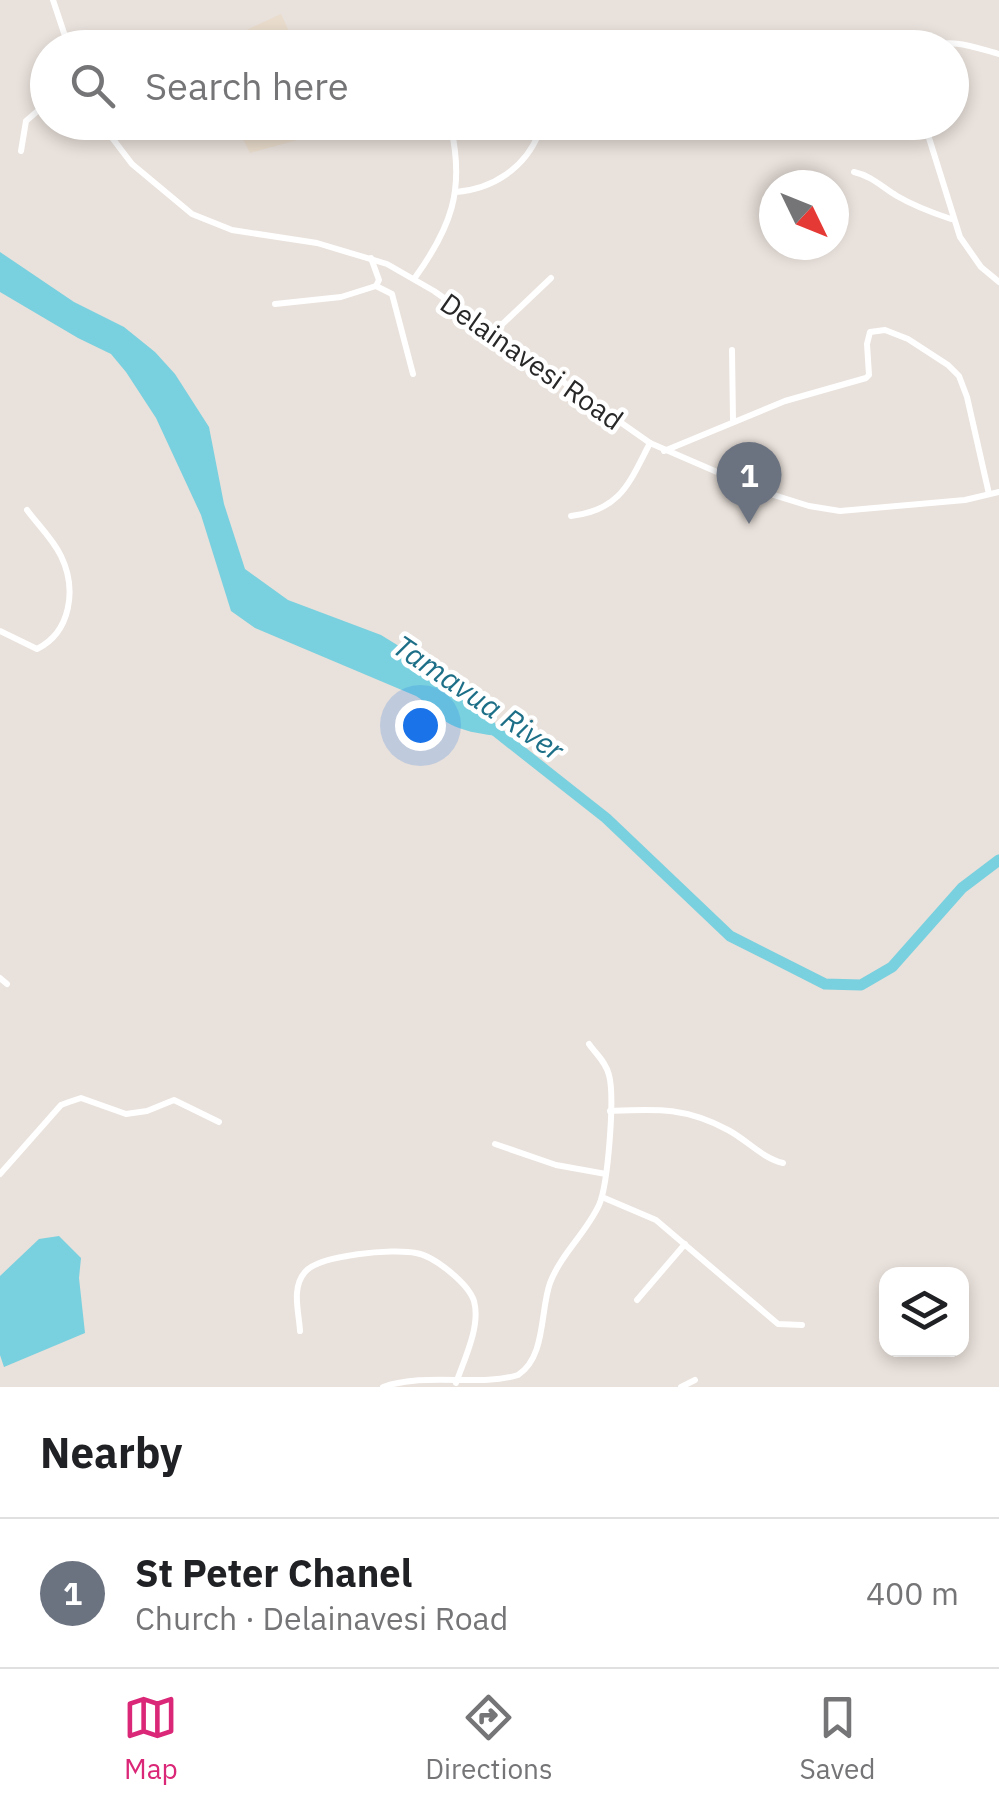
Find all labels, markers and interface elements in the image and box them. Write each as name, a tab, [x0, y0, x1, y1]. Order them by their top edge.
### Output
search box	[30, 30, 969, 140]
icon: search	[65, 58, 120, 113]
text: Search here	[145, 61, 349, 110]
north arrow	[759, 170, 849, 260]
street label: Delainavesi Road	[433, 284, 631, 438]
pin: 1	[716, 442, 782, 524]
water label: Tamavua River	[386, 625, 573, 769]
your location	[395, 700, 446, 751]
map controls	[879, 1267, 969, 1357]
button: layers	[879, 1267, 969, 1357]
text: Nearby	[40, 1425, 182, 1480]
text: St Peter Chanel	[135, 1548, 412, 1597]
text: 1	[63, 1572, 82, 1614]
text: 400 m	[866, 1572, 959, 1614]
text: Church · Delainavesi Road	[135, 1597, 508, 1639]
tab: Map	[123, 1690, 178, 1787]
tab: Directions	[425, 1690, 553, 1787]
tab: Saved	[799, 1690, 876, 1787]

